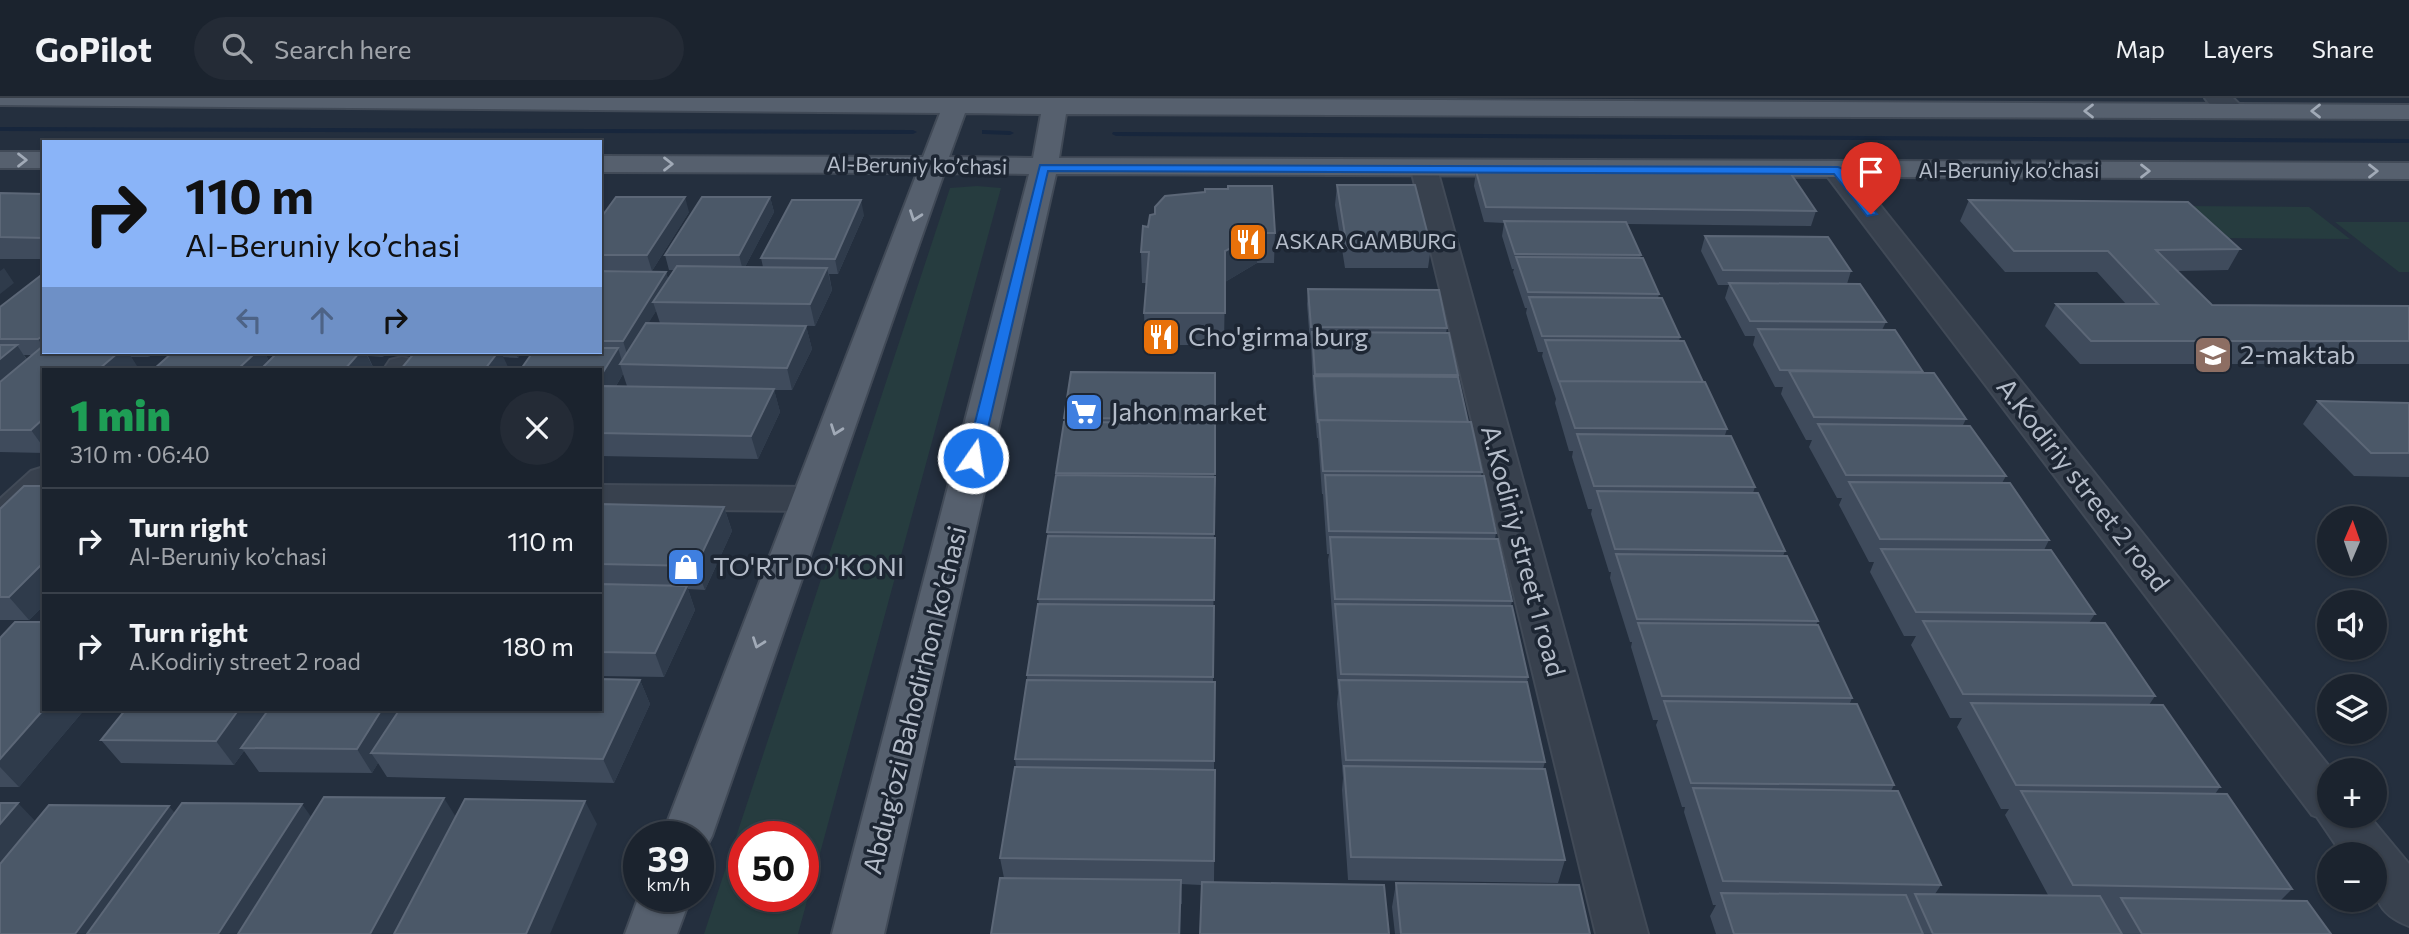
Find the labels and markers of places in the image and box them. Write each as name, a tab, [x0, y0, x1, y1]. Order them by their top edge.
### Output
pin	[1841, 142, 1901, 214]
restaurant icon: ASKAR GAMBURG	[1227, 221, 1269, 263]
place label: ASKAR GAMBURG	[1275, 228, 1457, 253]
restaurant icon: Cho'girma burg	[1140, 316, 1182, 358]
place label: Cho'girma burg	[1188, 320, 1368, 351]
school or university icon: 2-maktab	[2192, 334, 2234, 376]
place label: 2-maktab	[2240, 338, 2355, 369]
supermarket icon: Jahon market	[1063, 391, 1105, 433]
place label: Jahon market	[1111, 395, 1267, 426]
shop icon: TO'RT DO'KONI	[665, 546, 707, 588]
place label: TO'RT DO'KONI	[713, 550, 904, 581]

